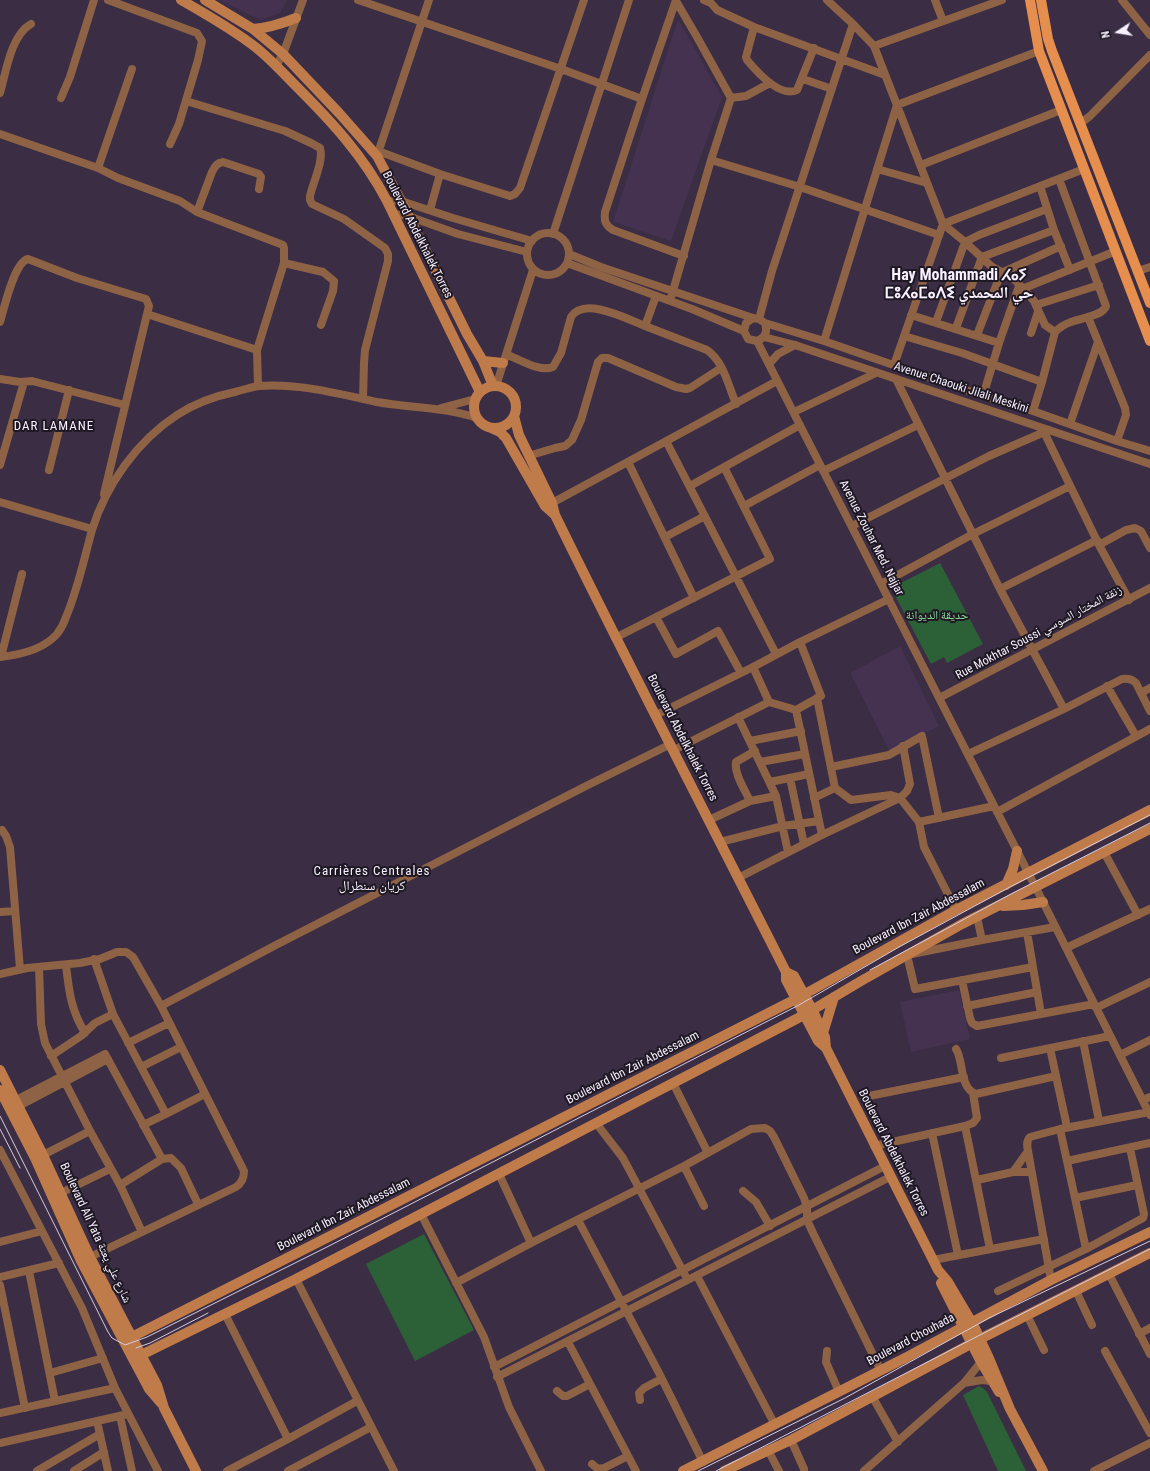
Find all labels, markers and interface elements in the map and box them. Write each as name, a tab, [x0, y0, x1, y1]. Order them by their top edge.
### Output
north arrow	[1098, 12, 1138, 52]
text: N	[1099, 30, 1113, 39]
street label: Boulevard Abdelkhalek Torres	[379, 169, 455, 301]
district label: Hay Mohammadi ⵃⴰⵢ ⵎⵓⵃⴰⵎⴰⴷⵉ حي المحمدي	[885, 266, 1033, 304]
street label: Avenue Chaouki Jilali Meskini	[892, 359, 1030, 417]
district label: DAR LAMANE	[14, 419, 94, 435]
street label: Avenue Zouhar Med. Najjar	[836, 478, 906, 598]
street label: Rue Mokhtar Soussi زنقة المختار السوسي	[954, 583, 1124, 683]
park label: حديقة الديوانة	[906, 609, 968, 623]
street label: Boulevard Abdelkhalek Torres	[644, 672, 720, 804]
district label: Carrières Centrales كريان سنطرال	[314, 864, 430, 895]
street label: Boulevard Ibn Zair Abdessalam	[851, 876, 987, 958]
street label: Boulevard Ibn Zair Abdessalam	[564, 1028, 702, 1108]
street label: Boulevard Abdelkhalek Torres	[855, 1087, 931, 1219]
street label: Boulevard Ali Yata شارع علي يعتة	[56, 1161, 134, 1305]
street label: Boulevard Ibn Zair Abdessalam	[275, 1175, 413, 1255]
street label: Boulevard Chouhada	[865, 1311, 957, 1369]

